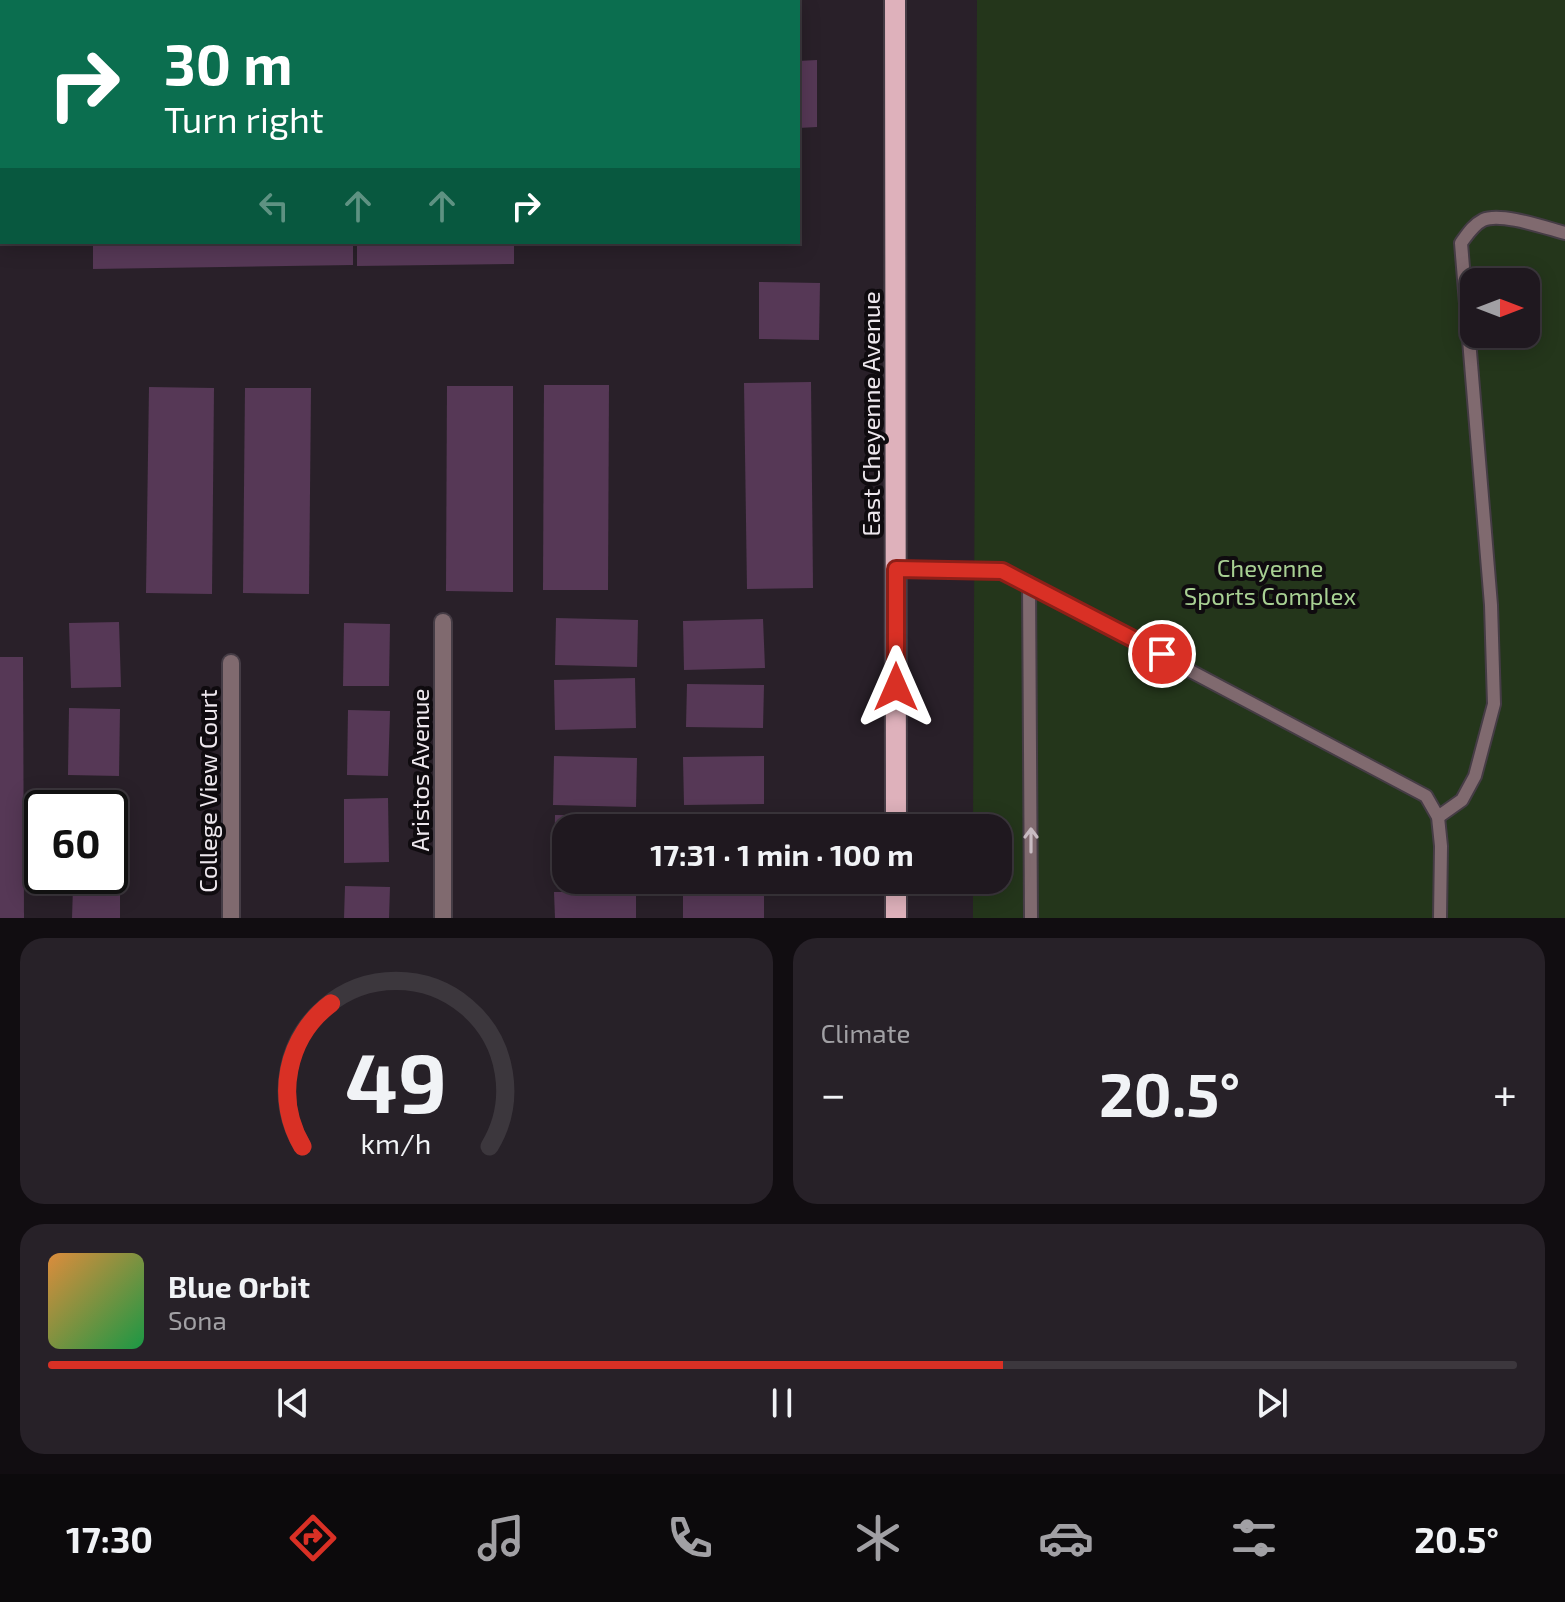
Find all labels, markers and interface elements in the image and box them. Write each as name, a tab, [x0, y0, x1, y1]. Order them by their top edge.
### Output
text: 30 m	[164, 29, 293, 96]
icon: right	[32, 32, 136, 136]
text: Turn right	[164, 97, 324, 140]
icon: left	[252, 184, 296, 228]
icon: ahead	[336, 184, 380, 228]
icon: ahead	[420, 184, 464, 228]
icon: right	[504, 184, 548, 228]
north arrow	[1460, 268, 1540, 348]
map controls	[1460, 268, 1540, 348]
street label: East Cheyenne Avenue	[856, 291, 885, 537]
park label: Cheyenne Sports Complex	[1184, 553, 1356, 610]
pin	[1128, 620, 1196, 688]
icon: arrive	[1140, 632, 1184, 676]
position arrow	[854, 645, 938, 729]
street label: College View Court	[193, 689, 222, 893]
street label: Aristos Avenue	[405, 689, 434, 851]
speed limit sign: 60	[24, 790, 128, 894]
one-way arrow	[1023, 827, 1039, 854]
text: 17:31 · 1 min · 100 m	[650, 836, 914, 872]
text: Climate	[821, 1017, 910, 1048]
text: 49	[345, 1030, 447, 1130]
text: 20.5°	[1099, 1057, 1240, 1129]
text: −	[821, 1066, 846, 1119]
text: +	[1493, 1066, 1517, 1119]
text: km/h	[361, 1125, 432, 1160]
text: Blue Orbit	[168, 1268, 310, 1304]
text: Sona	[168, 1304, 227, 1335]
icon: previous	[271, 1381, 315, 1425]
icon: pause	[760, 1381, 804, 1425]
icon: next	[1250, 1381, 1294, 1425]
icon: directions	[285, 1510, 341, 1566]
icon: music	[473, 1510, 529, 1566]
icon: phone	[662, 1510, 718, 1566]
icon: climate	[850, 1510, 906, 1566]
icon: car	[1038, 1510, 1094, 1566]
icon: filters	[1226, 1510, 1282, 1566]
text: 17:30	[66, 1517, 153, 1560]
text: 20.5°	[1414, 1517, 1499, 1560]

